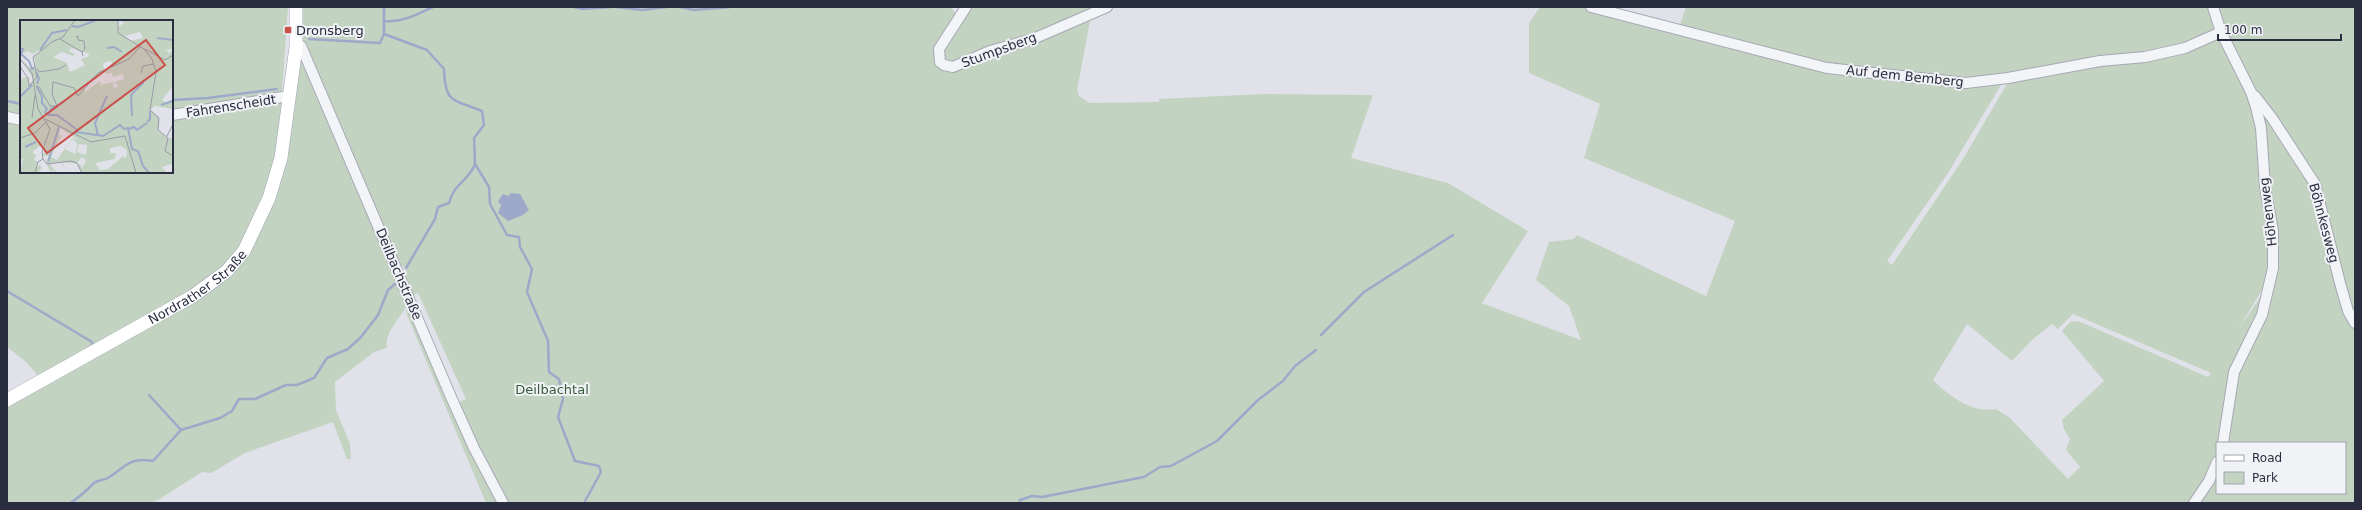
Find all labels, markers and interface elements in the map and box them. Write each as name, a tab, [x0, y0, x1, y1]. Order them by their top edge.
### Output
scale bar	[2218, 16, 2341, 42]
inset map	[20, 20, 173, 173]
place label: Dronsberg	[296, 23, 364, 38]
text: 100 m	[2224, 23, 2262, 37]
marker: Dronsberg	[283, 25, 293, 35]
street label: Stumpsberg	[959, 29, 1039, 71]
street label: Auf dem Bemberg	[1845, 62, 1965, 90]
street label: Fahrenscheidt	[185, 91, 277, 121]
street label: Höhenweg	[2256, 177, 2280, 247]
street label: Böhnkesweg	[2306, 181, 2342, 265]
street label: Deilbachstraße	[373, 226, 425, 322]
street label: Nordrather Straße	[146, 246, 249, 327]
park label: Deilbachtal	[515, 382, 589, 397]
legend	[2216, 442, 2346, 494]
text: Road	[2252, 451, 2282, 465]
text: Park	[2252, 471, 2278, 485]

